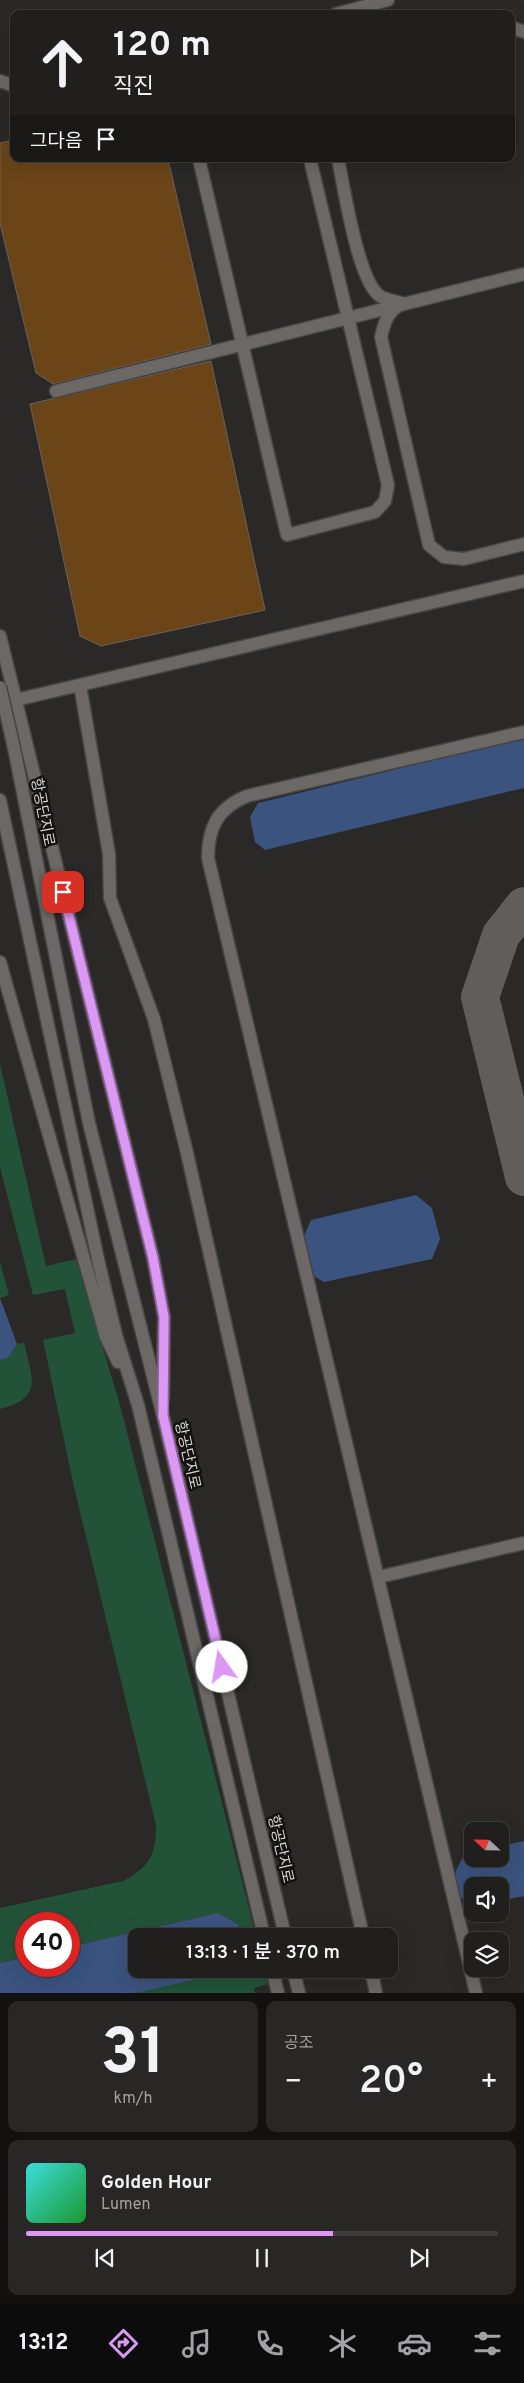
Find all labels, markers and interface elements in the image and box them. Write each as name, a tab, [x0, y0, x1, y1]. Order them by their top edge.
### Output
text: 120 m	[113, 24, 211, 68]
icon: ahead	[30, 30, 95, 95]
text: 직진	[113, 74, 153, 101]
icon: arrive	[92, 125, 120, 153]
text: 그다음	[30, 130, 82, 154]
street label: 항공단지로	[26, 777, 57, 848]
pin	[42, 871, 84, 913]
icon: arrive	[49, 878, 77, 906]
street label: 항공단지로	[170, 1420, 204, 1491]
position arrow	[195, 1640, 247, 1692]
street label: 항공단지로	[263, 1814, 297, 1885]
north arrow	[464, 1822, 509, 1868]
map controls	[464, 1822, 509, 1977]
button: sound	[464, 1877, 509, 1922]
speed limit sign: 40	[15, 1912, 80, 1977]
button: layers	[464, 1932, 509, 1977]
text: 13:13 · 1 분 · 370 m	[186, 1941, 340, 1965]
text: 31	[101, 2015, 165, 2097]
text: 공조	[284, 2034, 313, 2054]
text: 20°	[359, 2058, 423, 2107]
text: −	[284, 2065, 302, 2101]
text: +	[480, 2065, 498, 2101]
text: km/h	[114, 2089, 152, 2109]
text: Golden Hour	[101, 2171, 212, 2195]
text: Lumen	[101, 2195, 151, 2215]
icon: previous	[91, 2244, 119, 2272]
icon: pause	[248, 2244, 276, 2272]
icon: next	[405, 2244, 433, 2272]
icon: directions	[106, 2326, 141, 2361]
icon: music	[179, 2326, 214, 2361]
icon: phone	[252, 2326, 287, 2361]
icon: climate	[325, 2326, 360, 2361]
icon: car	[397, 2326, 432, 2361]
icon: filters	[470, 2326, 505, 2361]
text: 13:12	[19, 2330, 68, 2357]

